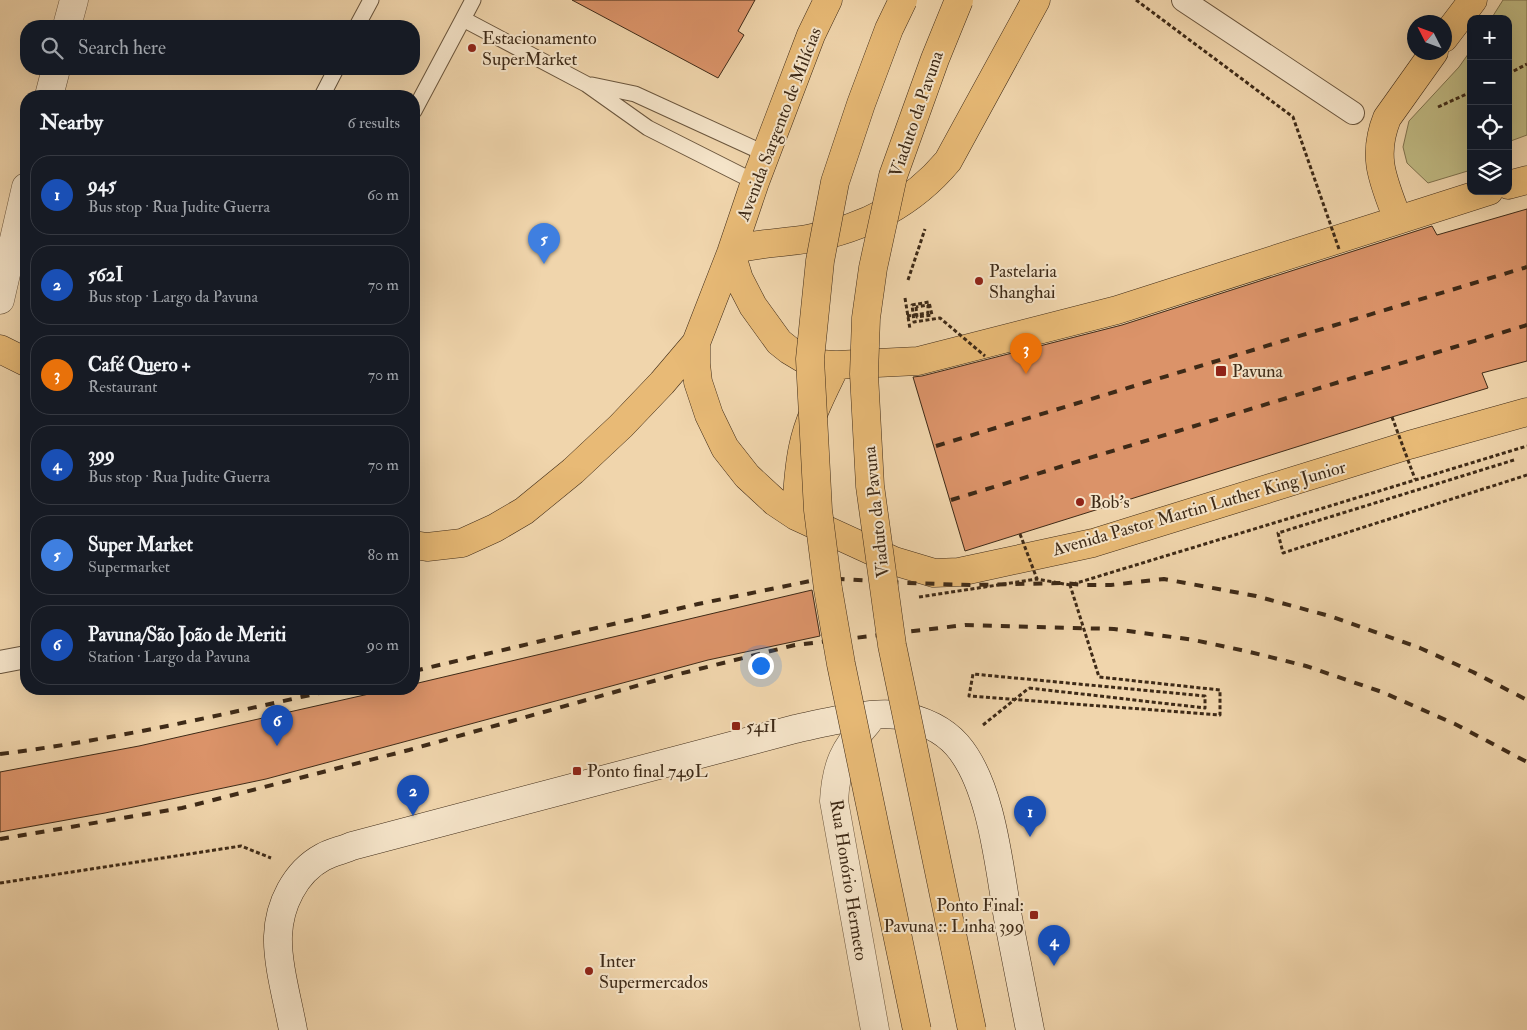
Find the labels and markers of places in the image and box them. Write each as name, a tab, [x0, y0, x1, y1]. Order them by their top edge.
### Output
place label: Estacionamento SuperMarket	[482, 27, 597, 71]
marker: Estacionamento SuperMarket	[466, 42, 478, 54]
pin: 5	[528, 223, 560, 264]
place label: Pastelaria Shanghai	[989, 260, 1058, 304]
marker: Pastelaria Shanghai	[973, 275, 985, 287]
pin: 3	[1010, 333, 1042, 374]
place label: Pavuna	[1232, 360, 1284, 383]
marker: Pavuna	[1214, 364, 1228, 378]
place label: Bob's	[1090, 491, 1130, 514]
marker: Bob's	[1074, 496, 1086, 508]
pin: 6	[261, 705, 293, 746]
place label: 541I	[746, 715, 777, 738]
marker: 541I	[730, 720, 742, 732]
place label: Ponto final 749L	[587, 760, 708, 783]
marker: Ponto final 749L	[571, 765, 583, 777]
pin: 2	[397, 775, 429, 816]
pin: 1	[1014, 796, 1046, 837]
place label: Ponto Final: Pavuna :: Linha 399	[883, 894, 1024, 938]
marker: Ponto Final: Pavuna :: Linha 399	[1028, 909, 1040, 921]
pin: 4	[1038, 925, 1070, 966]
place label: Inter Supermercados	[599, 950, 708, 994]
marker: Inter Supermercados	[583, 965, 595, 977]

